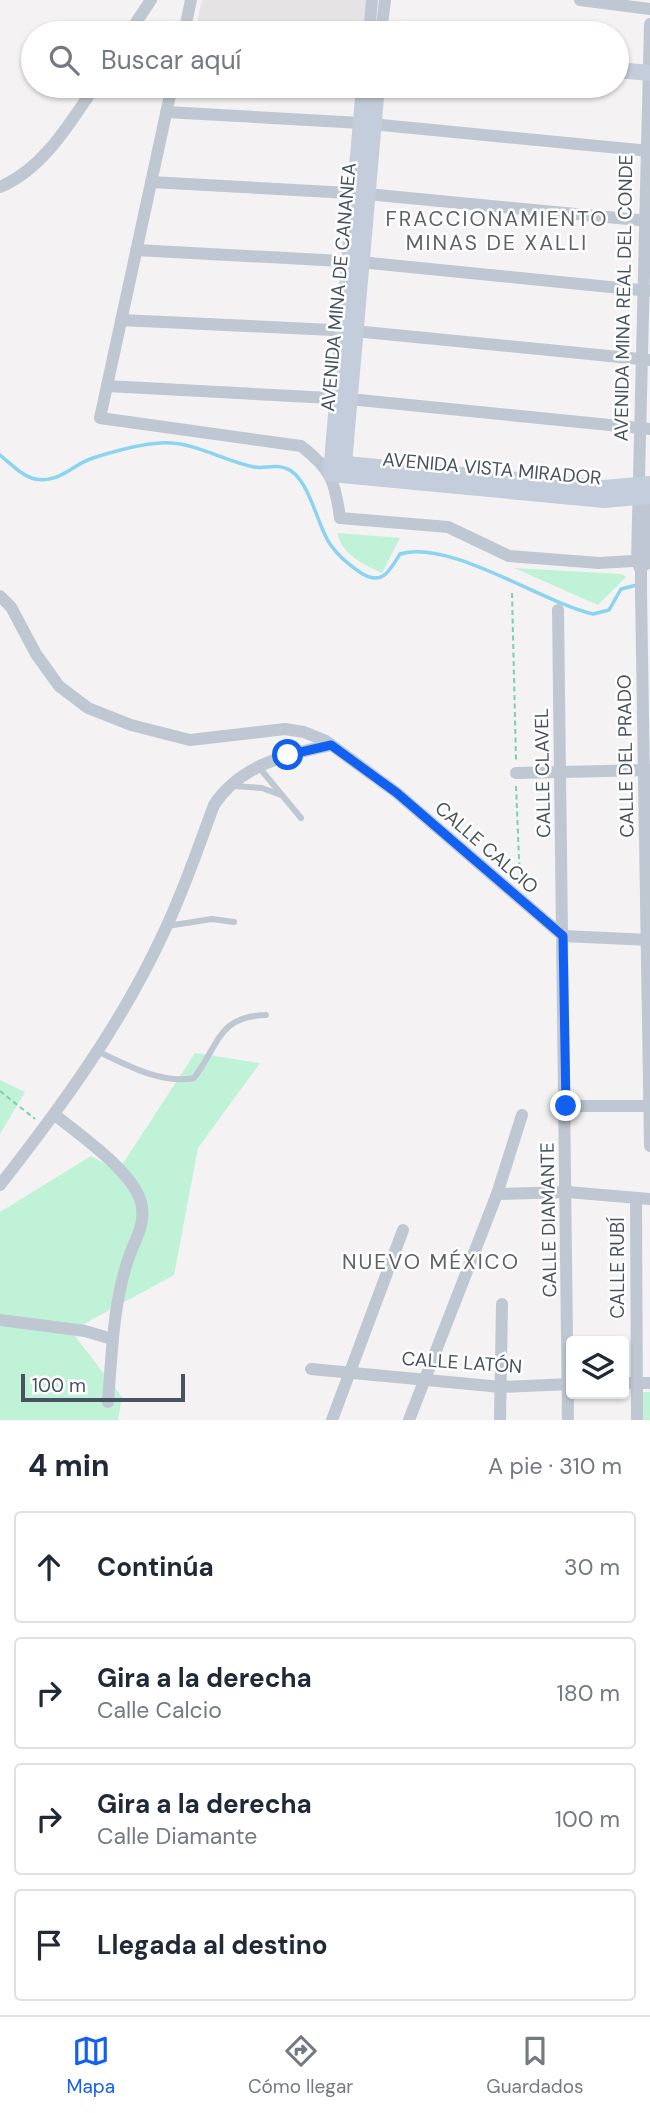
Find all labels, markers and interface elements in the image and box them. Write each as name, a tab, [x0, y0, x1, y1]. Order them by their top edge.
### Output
search box	[21, 21, 629, 98]
icon: search	[45, 41, 83, 79]
text: Buscar aquí	[101, 43, 241, 77]
street label: AVENIDA MINA REAL DEL CONDE	[609, 154, 638, 442]
street label: AVENIDA MINA DE CANANEA	[315, 161, 362, 413]
district label: FRACCIONAMIENTO MINAS DE XALLI	[386, 205, 608, 257]
street label: AVENIDA VISTA MIRADOR	[381, 446, 602, 491]
street label: CALLE DEL PRADO	[612, 674, 639, 838]
street label: CALLE CLAVEL	[529, 708, 556, 838]
route start	[272, 739, 303, 770]
street label: CALLE CALCIO	[430, 796, 544, 899]
route end	[550, 1090, 581, 1121]
street label: CALLE DIAMANTE	[535, 1142, 562, 1298]
street label: CALLE RUBÍ	[605, 1217, 630, 1319]
district label: NUEVO MÉXICO	[342, 1248, 520, 1276]
map controls	[566, 1336, 629, 1399]
button: layers	[566, 1336, 629, 1399]
street label: CALLE LATÓN	[401, 1346, 523, 1379]
scale bar	[21, 1371, 186, 1403]
text: 100 m	[32, 1373, 86, 1398]
text: 4 min	[28, 1446, 110, 1485]
text: A pie · 310 m	[488, 1451, 622, 1481]
icon: ahead	[30, 1548, 68, 1586]
text: Continúa	[97, 1550, 214, 1584]
text: 30 m	[564, 1552, 620, 1582]
text: Gira a la derecha	[97, 1661, 312, 1695]
icon: right	[30, 1674, 68, 1712]
text: 180 m	[556, 1678, 620, 1708]
text: Calle Calcio	[97, 1695, 222, 1725]
text: Gira a la derecha	[97, 1787, 312, 1821]
icon: right	[30, 1800, 68, 1838]
text: 100 m	[555, 1804, 620, 1834]
text: Calle Diamante	[97, 1821, 257, 1851]
icon: arrive	[30, 1926, 68, 1964]
text: Llegada al destino	[97, 1928, 328, 1962]
tab: Mapa	[66, 2032, 115, 2099]
tab: Cómo llegar	[248, 2032, 353, 2099]
tab: Guardados	[486, 2032, 584, 2099]

